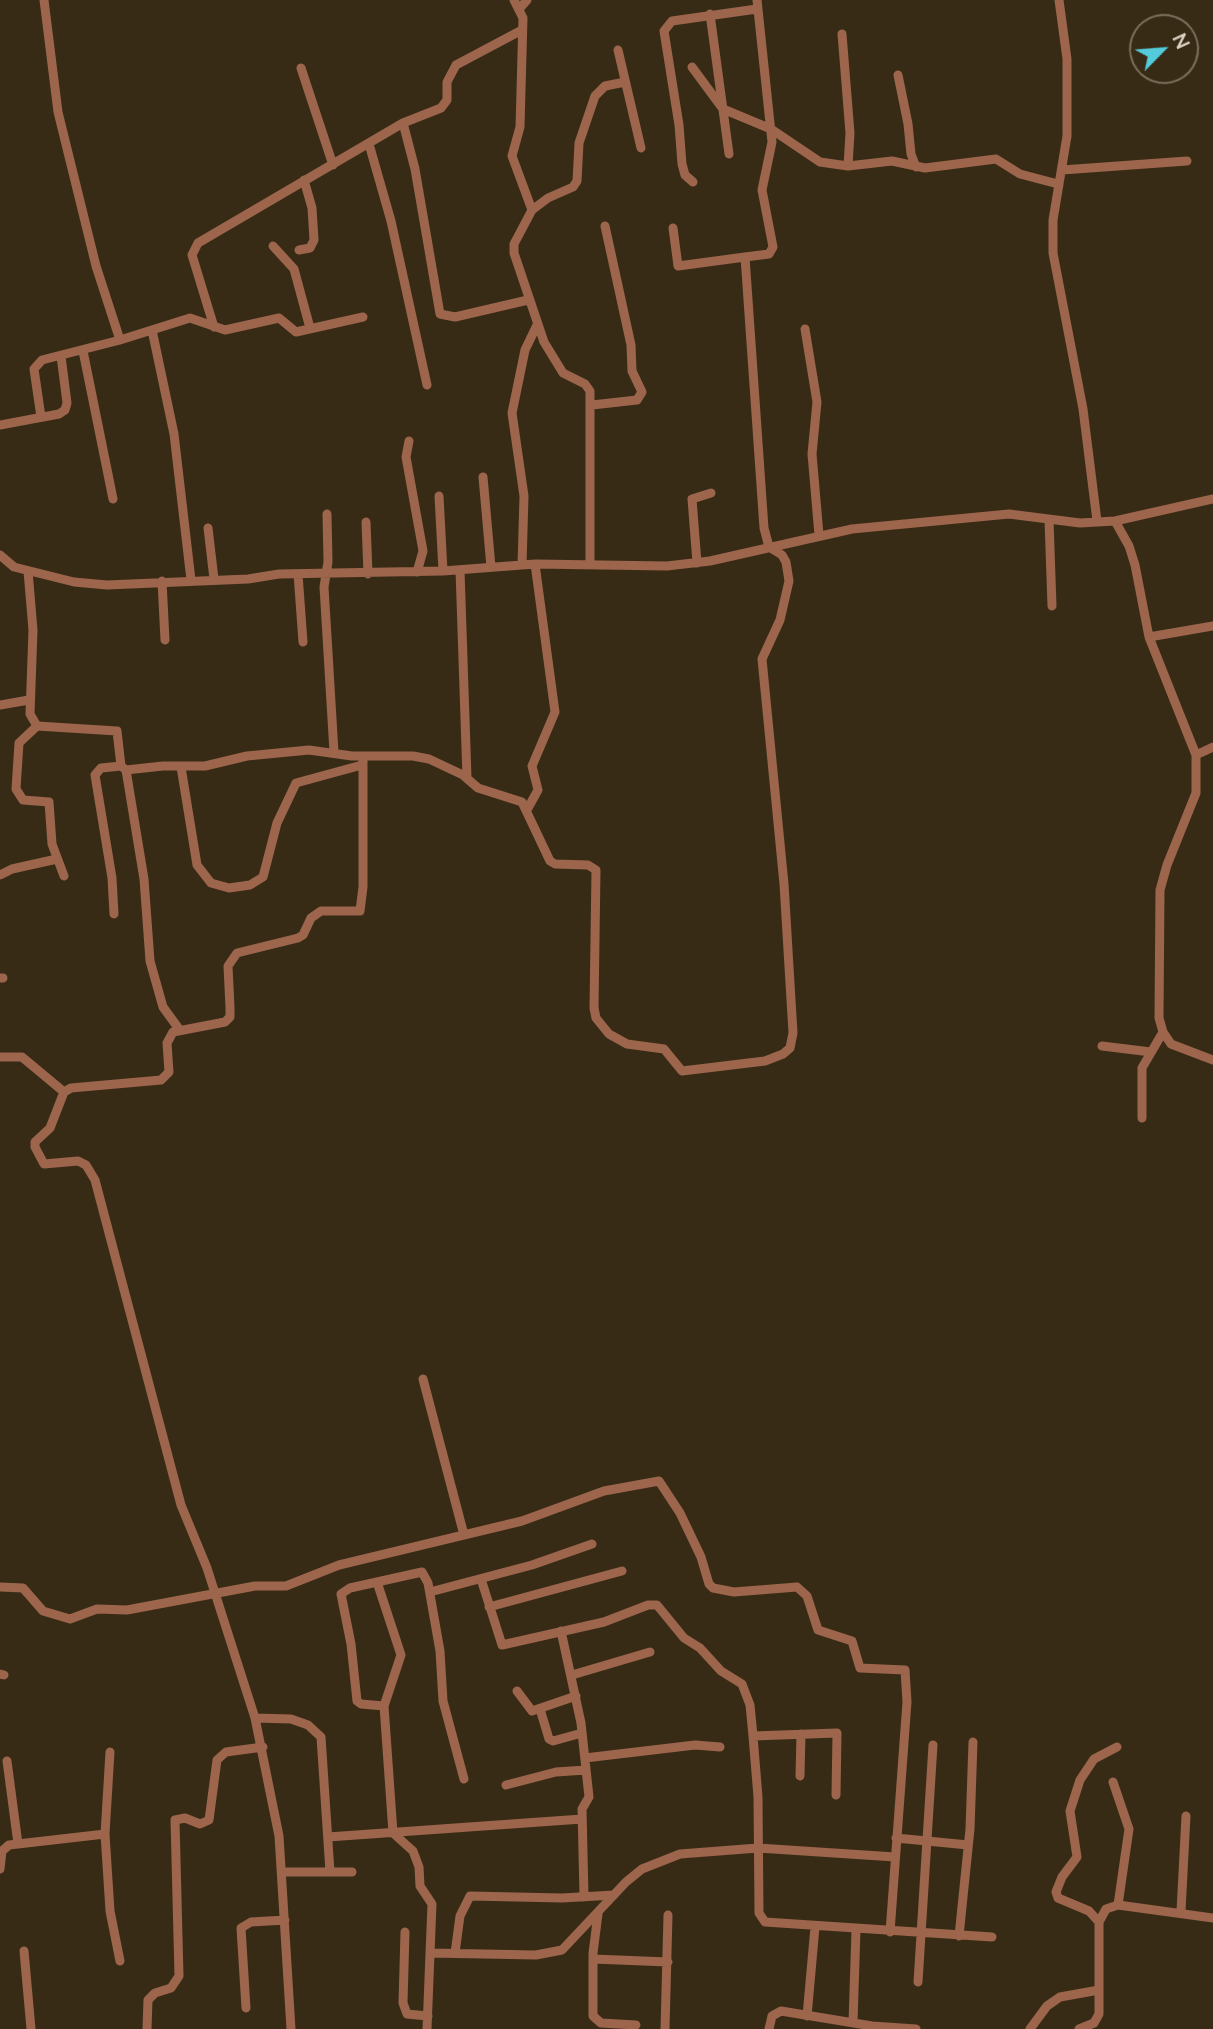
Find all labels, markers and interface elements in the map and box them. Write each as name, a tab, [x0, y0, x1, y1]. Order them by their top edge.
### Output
north arrow	[1129, 14, 1199, 84]
text: N	[1168, 29, 1195, 52]

